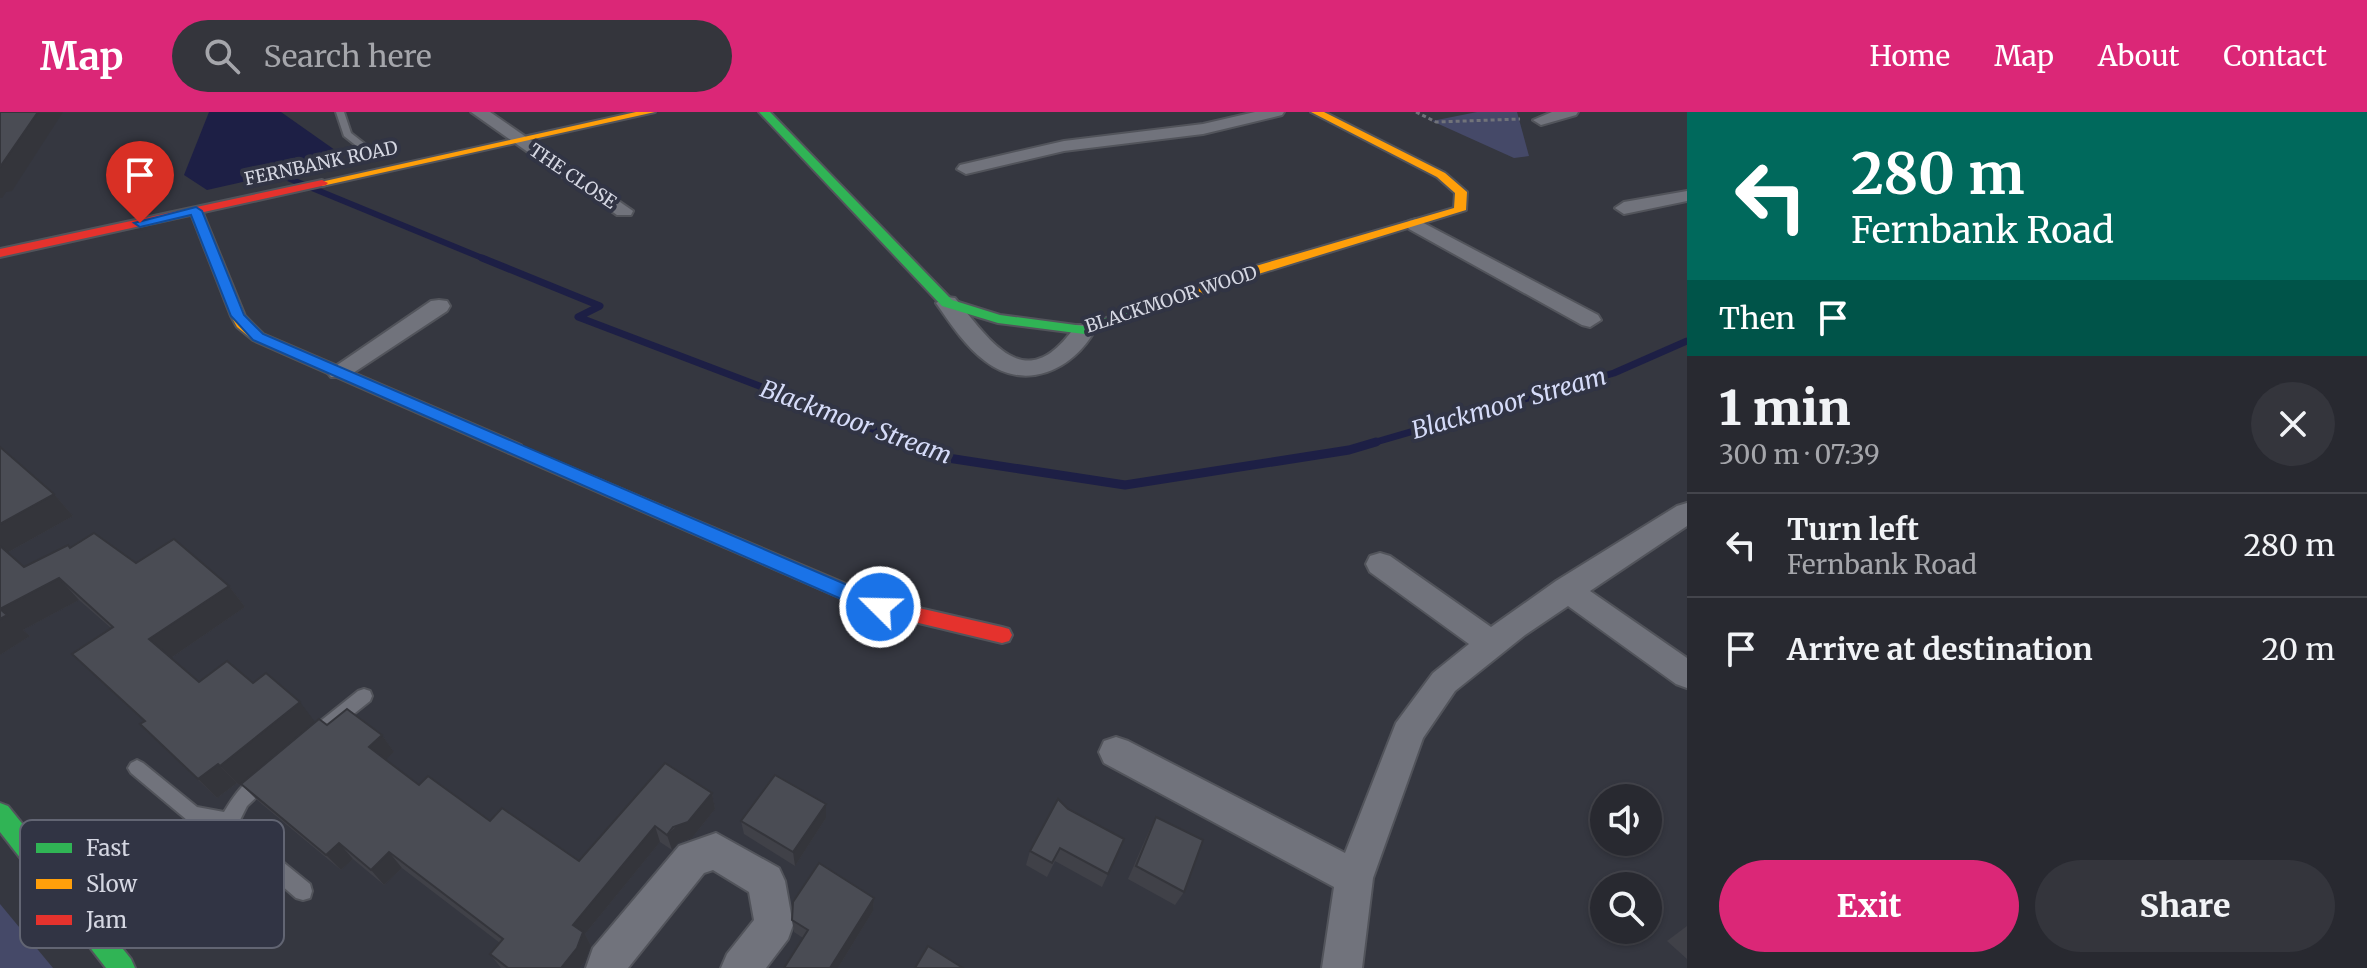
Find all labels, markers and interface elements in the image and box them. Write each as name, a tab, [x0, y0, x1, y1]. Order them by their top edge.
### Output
search box	[172, 20, 732, 92]
text: Map	[40, 33, 124, 80]
icon: search	[200, 34, 244, 78]
text: Search here	[264, 37, 432, 75]
text: Home	[1869, 38, 1950, 74]
text: Map	[1994, 38, 2054, 74]
text: About	[2098, 38, 2179, 74]
text: Contact	[2223, 38, 2327, 74]
street label: FERNBANK ROAD	[242, 136, 400, 190]
street label: THE CLOSE	[525, 138, 622, 214]
text: 280 m	[1851, 139, 2025, 209]
pin	[106, 141, 174, 223]
icon: left	[1719, 144, 1823, 248]
icon: arrive	[118, 153, 162, 197]
text: Fernbank Road	[1851, 208, 2114, 253]
street label: BLACKMOOR WOOD	[1082, 260, 1260, 338]
icon: arrive	[1811, 296, 1855, 340]
text: Then	[1719, 299, 1795, 337]
water label: Blackmoor Stream	[1408, 360, 1610, 446]
water label: Blackmoor Stream	[756, 373, 956, 471]
text: 1 min	[1719, 378, 1851, 438]
button: close	[2251, 382, 2335, 466]
text: 300 m · 07:39	[1719, 438, 1880, 471]
text: Turn left	[1787, 510, 1919, 548]
icon: left	[1719, 523, 1763, 567]
text: 280 m	[2244, 526, 2335, 564]
text: Fernbank Road	[1787, 548, 1977, 581]
position arrow	[838, 565, 922, 649]
icon: arrive	[1719, 627, 1763, 671]
text: Arrive at destination	[1787, 630, 2093, 668]
text: 20 m	[2262, 630, 2335, 668]
map controls	[1590, 784, 1662, 944]
button: sound	[1590, 784, 1662, 856]
legend	[20, 820, 284, 948]
text: Fast	[86, 834, 130, 862]
button: Exit	[1719, 860, 2019, 952]
button: Share	[2035, 860, 2335, 952]
text: Slow	[86, 870, 137, 898]
button: search	[1590, 872, 1662, 944]
text: Jam	[85, 906, 127, 934]

